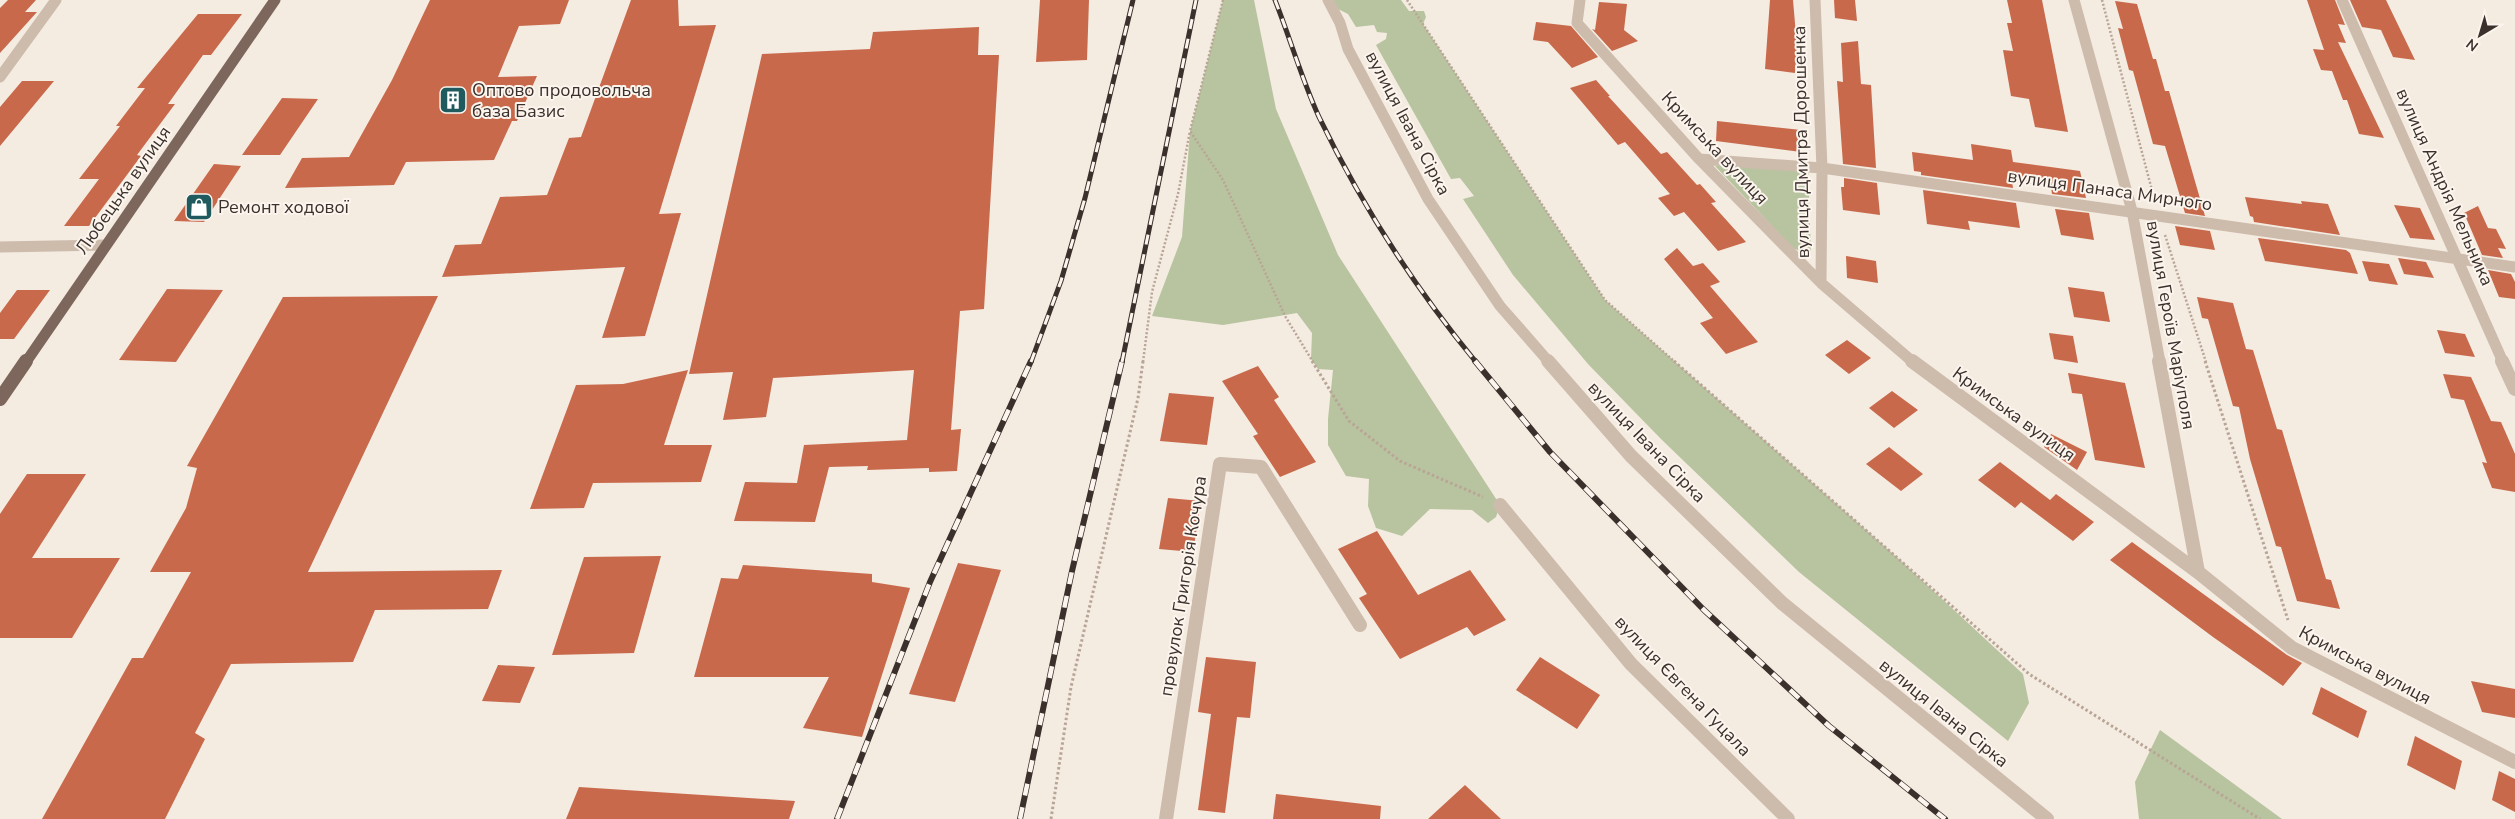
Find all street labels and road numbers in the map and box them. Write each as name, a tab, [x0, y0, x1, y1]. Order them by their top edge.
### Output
street label: вулиця Дмитра Дорошенка	[1787, 25, 1815, 259]
street label: вулиця Івана Сірка	[1360, 47, 1456, 199]
street label: вулиця Андрія Мельника	[2391, 84, 2499, 290]
street label: Кримська вулиця	[1656, 86, 1774, 210]
street label: Любецька вулиця	[70, 121, 176, 259]
street label: вулиця Панаса Мирного	[2006, 164, 2214, 216]
street label: вулиця Героїв Маріуполя	[2141, 219, 2201, 431]
street label: Кримська вулиця	[1948, 361, 2080, 467]
street label: вулиця Івана Сірка	[1583, 376, 1711, 508]
street label: провулок Григорія Кочура	[1154, 474, 1212, 698]
street label: вулиця Євгена Гуцала	[1609, 610, 1757, 762]
street label: Кримська вулиця	[2295, 620, 2435, 710]
street label: вулиця Івана Сірка	[1874, 653, 2014, 773]

